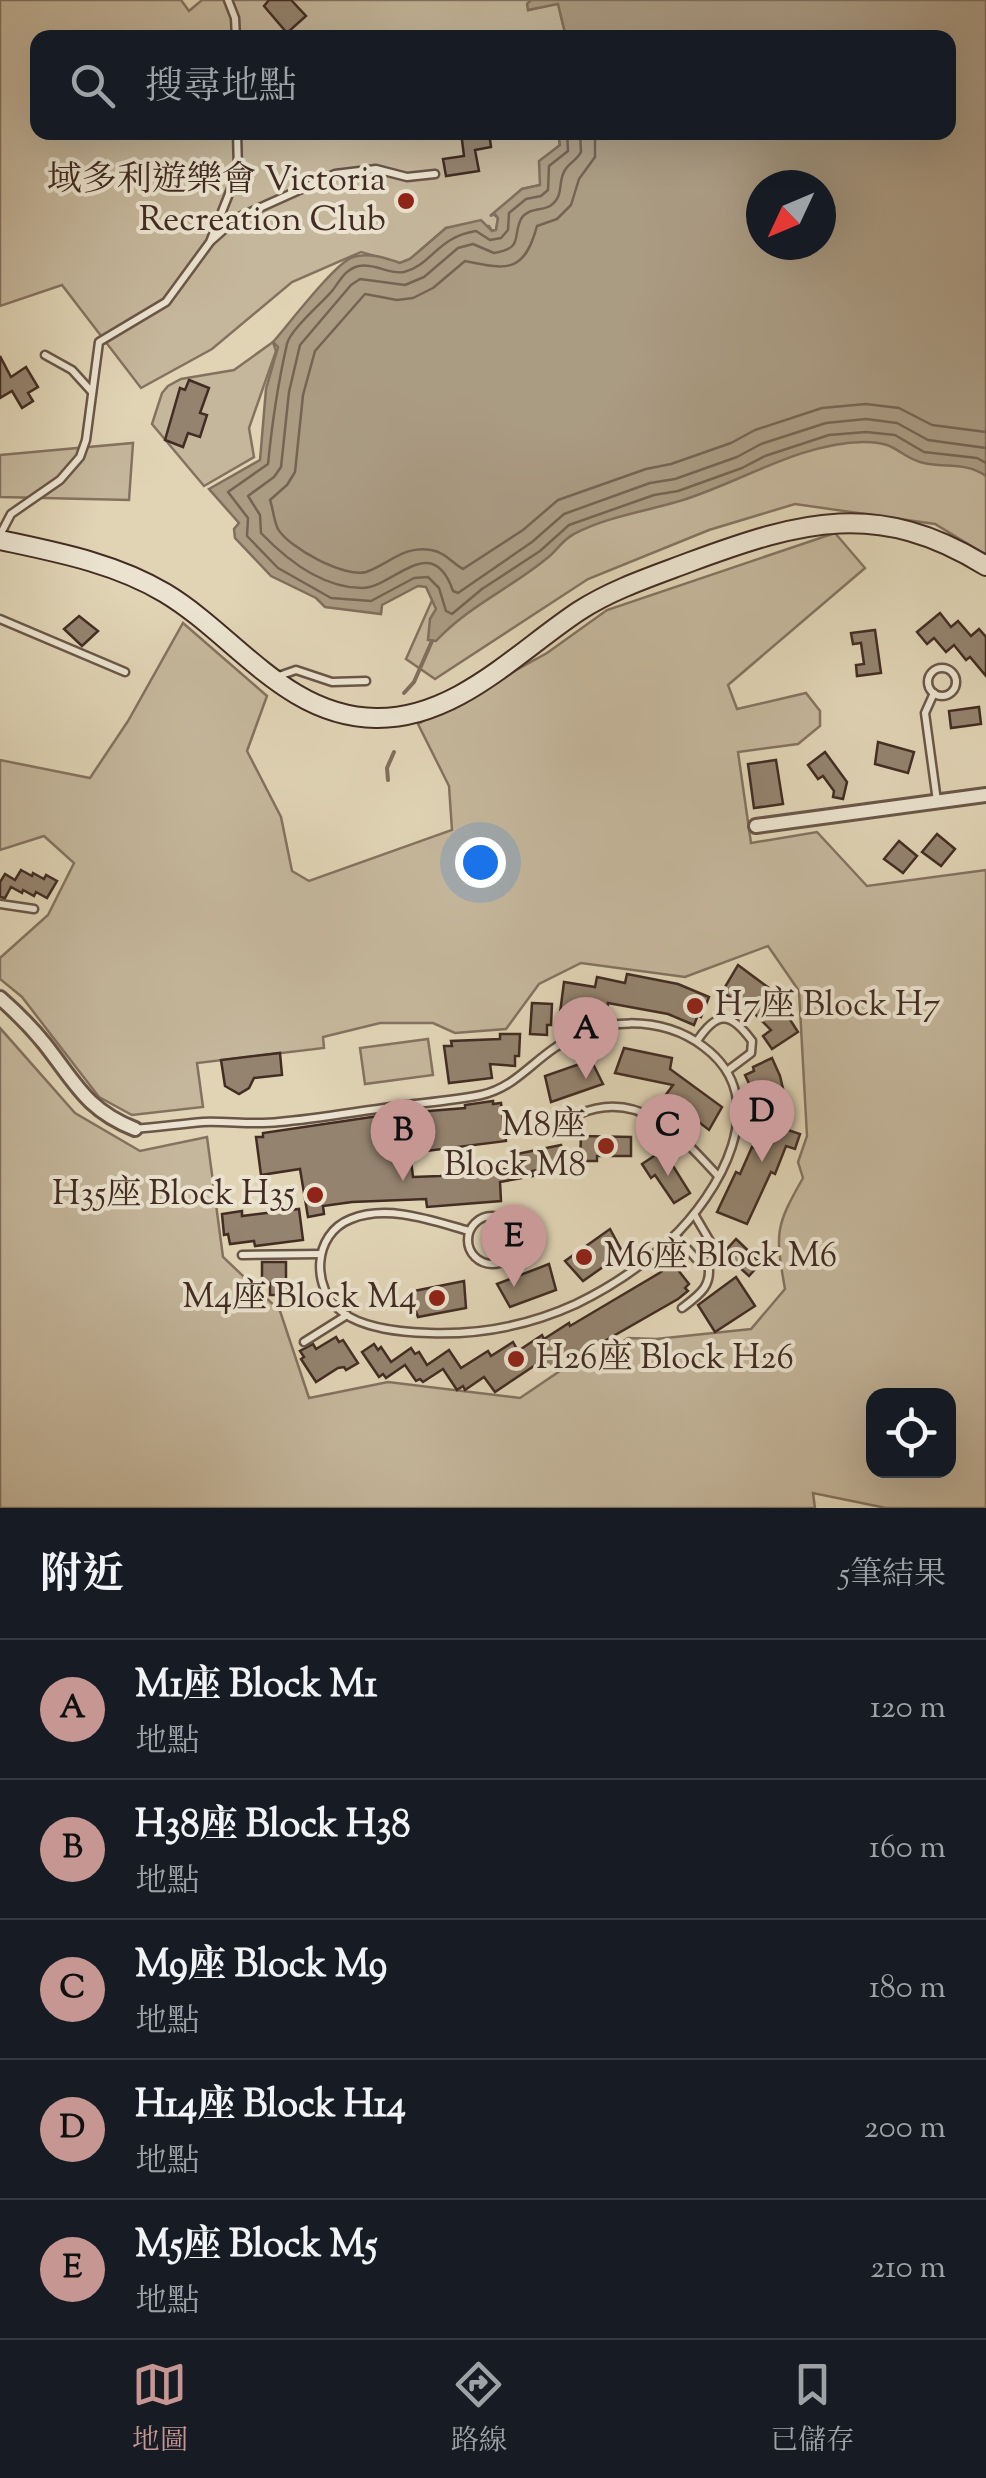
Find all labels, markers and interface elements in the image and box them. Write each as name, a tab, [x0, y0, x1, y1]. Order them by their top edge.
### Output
search box	[30, 30, 956, 140]
icon: search	[65, 58, 120, 113]
text: 搜尋地點	[145, 62, 297, 116]
place label: 域多利遊樂會 Victoria Recreation Club	[47, 156, 386, 247]
north arrow	[746, 170, 836, 260]
marker: 域多利遊樂會 Victoria Recreation Club	[395, 190, 417, 212]
your location	[455, 837, 506, 888]
place label: H7座 Block H7	[715, 981, 941, 1032]
marker: H7座 Block H7	[684, 995, 706, 1017]
pin: A	[554, 996, 618, 1079]
pin: D	[730, 1080, 794, 1162]
pin: C	[636, 1094, 700, 1176]
pin: B	[370, 1098, 436, 1181]
place label: M8座 Block M8	[444, 1101, 586, 1192]
marker: M8座 Block M8	[595, 1135, 617, 1157]
place label: H35座 Block H35	[52, 1170, 295, 1221]
marker: H35座 Block H35	[304, 1184, 326, 1206]
pin: E	[482, 1204, 546, 1287]
place label: M6座 Block M6	[604, 1232, 837, 1283]
marker: M6座 Block M6	[573, 1246, 595, 1268]
place label: M4座 Block M4	[182, 1273, 417, 1324]
marker: M4座 Block M4	[426, 1287, 448, 1309]
place label: H26座 Block H26	[536, 1334, 794, 1385]
marker: H26座 Block H26	[505, 1348, 527, 1370]
map controls	[866, 1388, 956, 1478]
button: locate	[866, 1388, 956, 1478]
text: 附近	[40, 1547, 124, 1607]
text: 5筆結果	[839, 1553, 946, 1599]
text: M1座 Block M1	[135, 1660, 377, 1714]
text: A	[60, 1686, 85, 1732]
text: 120 m	[870, 1686, 946, 1732]
text: 地點	[135, 1720, 199, 1766]
text: H38座 Block H38	[135, 1800, 410, 1854]
text: B	[62, 1826, 83, 1872]
text: 160 m	[869, 1826, 946, 1872]
text: 地點	[135, 1860, 199, 1906]
text: M9座 Block M9	[135, 1940, 387, 1994]
text: C	[60, 1966, 85, 2012]
text: 180 m	[869, 1966, 946, 2012]
text: 地點	[135, 2000, 199, 2046]
text: H14座 Block H14	[135, 2080, 406, 2134]
text: D	[60, 2106, 85, 2152]
text: 200 m	[864, 2106, 946, 2152]
text: 地點	[135, 2140, 199, 2186]
text: M5座 Block M5	[135, 2220, 377, 2274]
text: E	[63, 2246, 82, 2292]
text: 210 m	[870, 2246, 946, 2292]
text: 地點	[135, 2280, 199, 2326]
tab: 地圖	[132, 2357, 188, 2462]
tab: 路線	[451, 2357, 507, 2462]
tab: 已儲存	[770, 2357, 854, 2462]

